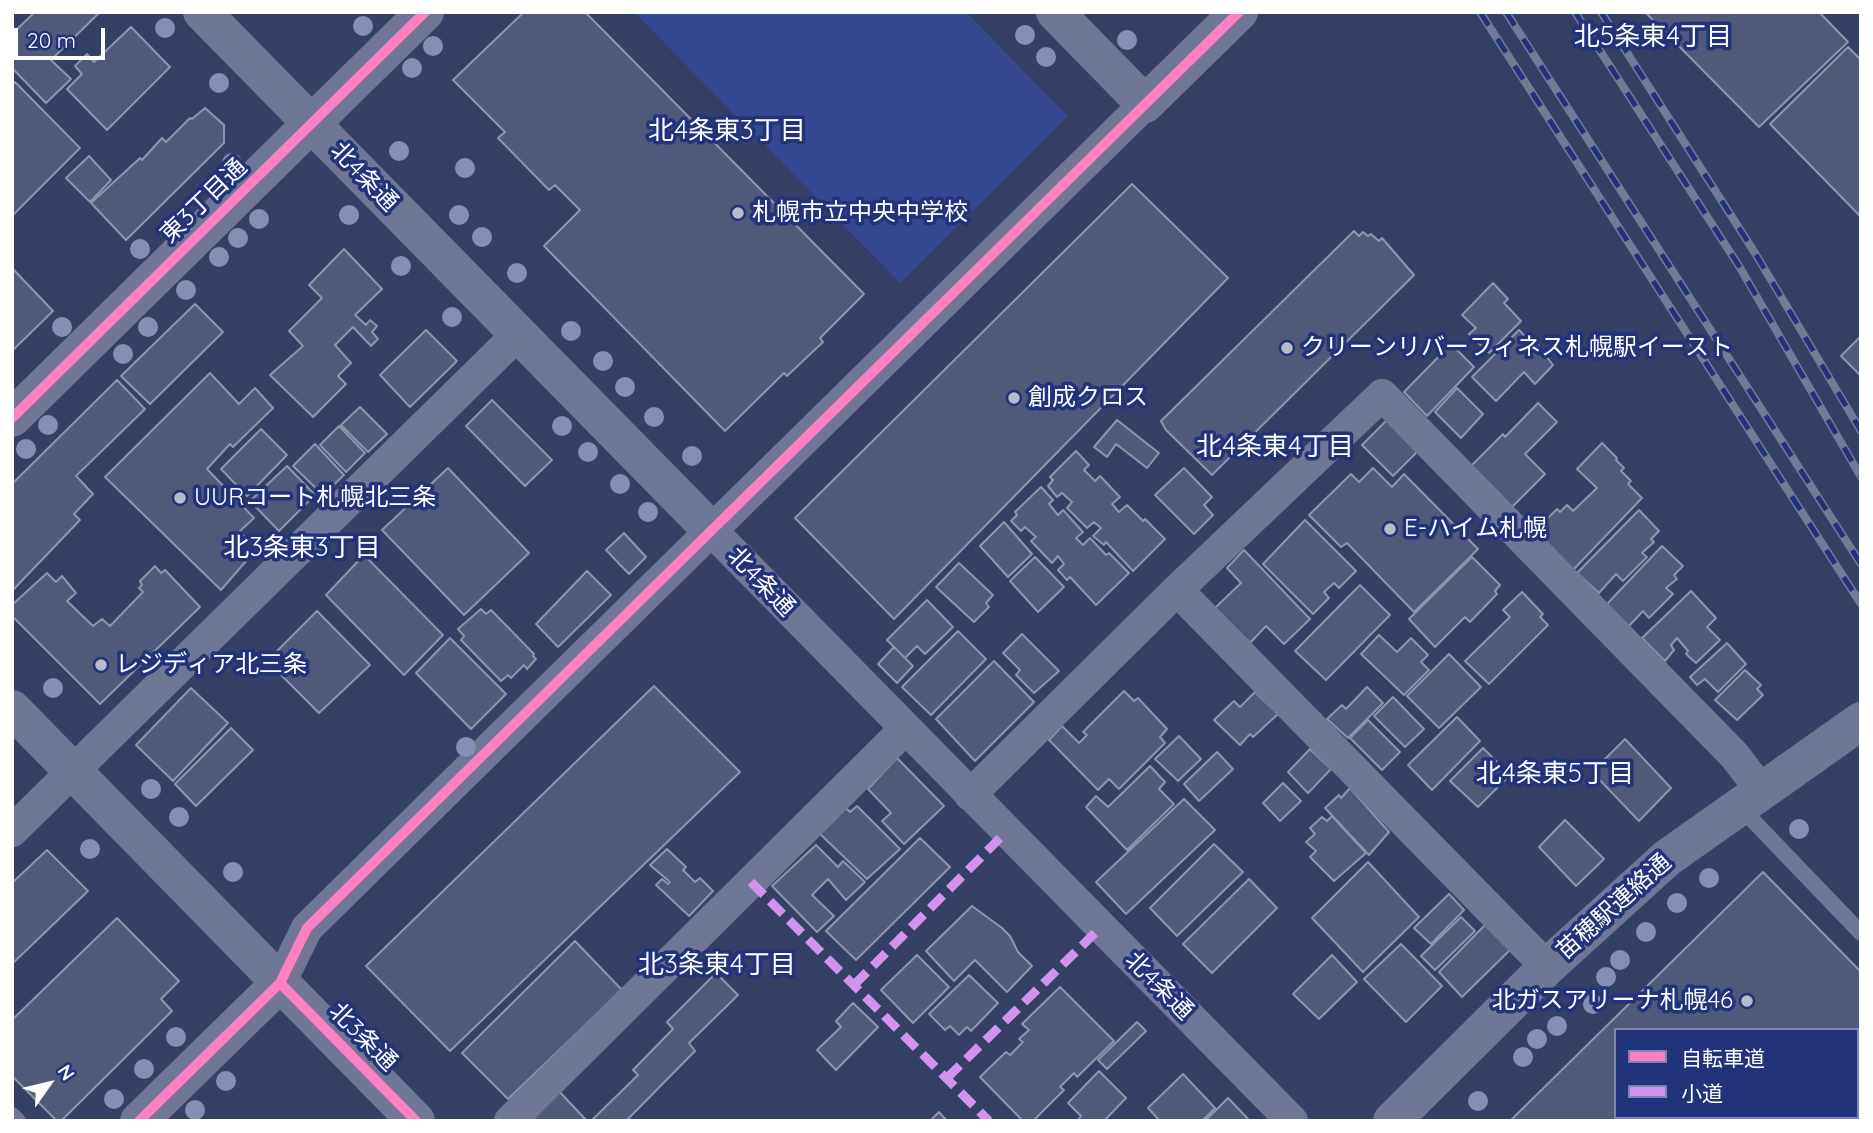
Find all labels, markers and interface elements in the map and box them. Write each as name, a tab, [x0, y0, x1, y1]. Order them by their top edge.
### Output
scale bar	[18, 14, 108, 58]
district label: 北5条東4丁目	[1574, 21, 1732, 53]
text: 20 m	[27, 27, 76, 53]
district label: 北4条東3丁目	[648, 115, 806, 147]
street label: 北4条通	[324, 137, 404, 217]
street label: 東3丁目通	[155, 153, 253, 249]
place label: 札幌市立中央中学校	[752, 199, 968, 227]
marker: 札幌市立中央中学校	[730, 205, 746, 221]
place label: クリーンリバーフィネス札幌駅イースト	[1301, 334, 1733, 362]
marker: クリーンリバーフィネス札幌駅イースト	[1279, 340, 1295, 356]
place label: 創成クロス	[1028, 384, 1148, 412]
marker: 創成クロス	[1006, 390, 1022, 406]
district label: 北4条東4丁目	[1196, 431, 1354, 463]
place label: UURコート札幌北三条	[194, 484, 436, 512]
marker: UURコート札幌北三条	[172, 490, 188, 506]
place label: E-ハイム札幌	[1404, 515, 1547, 543]
marker: E-ハイム札幌	[1382, 521, 1398, 537]
district label: 北3条東3丁目	[223, 532, 381, 564]
street label: 北4条通	[721, 542, 801, 622]
place label: レジディア北三条	[115, 651, 307, 679]
marker: レジディア北三条	[93, 657, 109, 673]
district label: 北4条東5丁目	[1476, 758, 1634, 790]
street label: 苗穂駅連絡通	[1551, 848, 1677, 966]
street label: 北4条通	[1119, 946, 1199, 1026]
district label: 北3条東4丁目	[638, 949, 796, 981]
place label: 北ガスアリーナ札幌46	[1491, 987, 1733, 1015]
marker: 北ガスアリーナ札幌46	[1739, 993, 1755, 1009]
street label: 北3条通	[323, 997, 403, 1077]
legend	[1614, 1028, 1859, 1119]
text: 自転車道	[1681, 1045, 1765, 1071]
north arrow	[14, 1049, 84, 1119]
text: N	[53, 1060, 80, 1085]
text: 小道	[1681, 1080, 1723, 1106]

